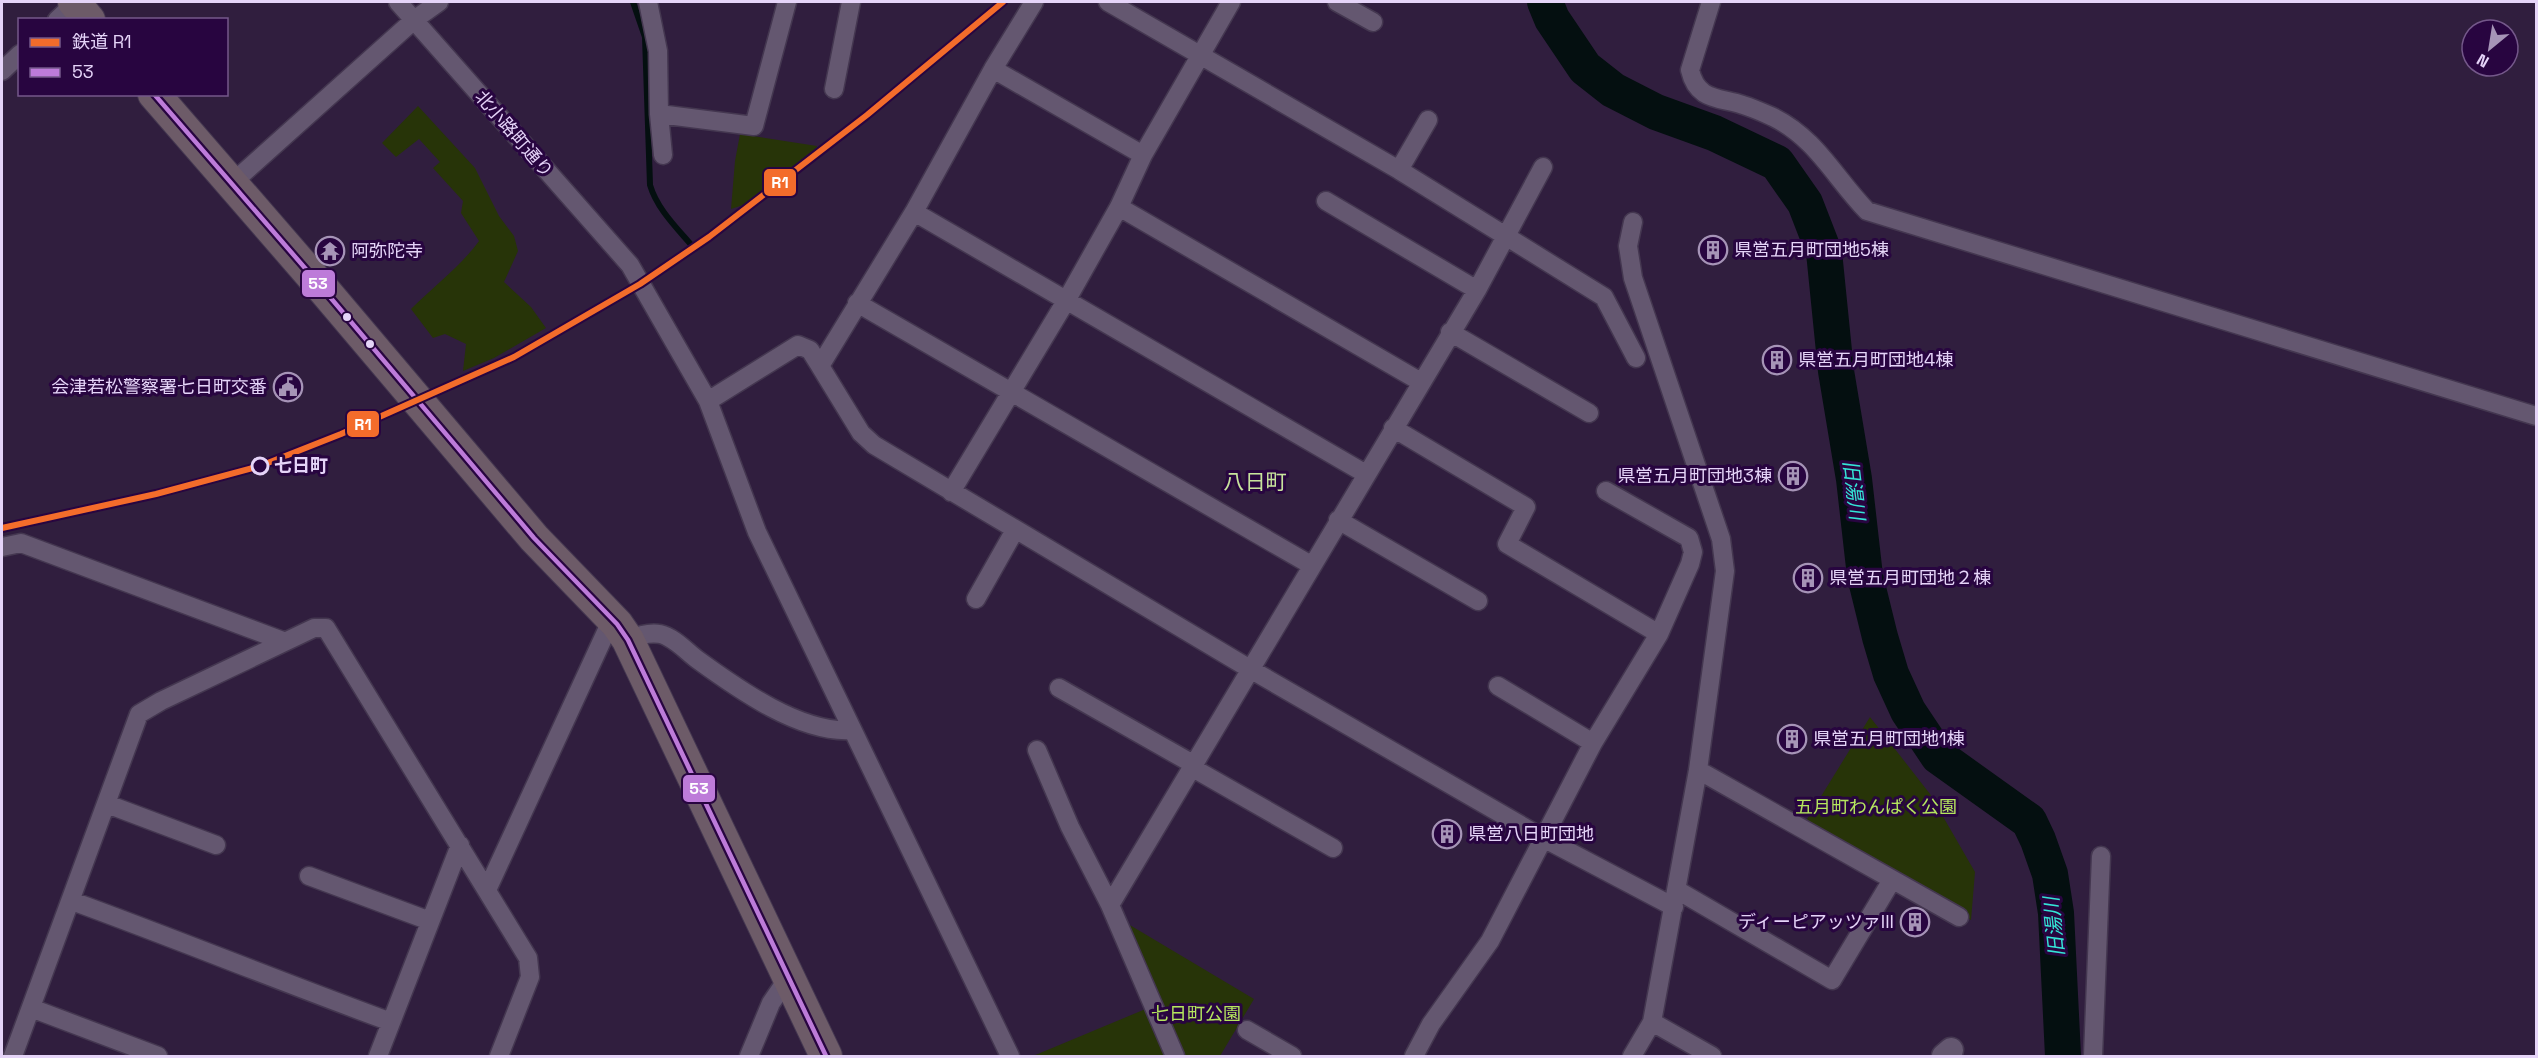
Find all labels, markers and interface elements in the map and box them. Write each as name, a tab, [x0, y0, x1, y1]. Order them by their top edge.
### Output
legend	[18, 18, 228, 96]
north arrow	[2460, 18, 2520, 78]
text: 鉄道 R1	[72, 30, 132, 53]
text: N	[2473, 49, 2493, 72]
text: 53	[72, 60, 94, 83]
street label: 北小路町通り	[470, 85, 558, 182]
line badge: R1	[763, 168, 797, 197]
text: R1	[771, 172, 789, 193]
building icon: 県営五月町団地5棟	[1697, 234, 1729, 266]
temple icon: 阿弥陀寺	[314, 235, 346, 267]
place label: 県営五月町団地5棟	[1734, 238, 1889, 261]
place label: 阿弥陀寺	[351, 239, 423, 262]
line badge: 53	[301, 269, 336, 298]
text: 53	[308, 273, 328, 294]
unlabelled marker	[341, 311, 353, 323]
unlabelled marker	[364, 338, 376, 350]
building icon: 県営五月町団地4棟	[1761, 344, 1793, 376]
place label: 県営五月町団地4棟	[1798, 348, 1953, 371]
public building icon: 会津若松警察署七日町交番	[272, 371, 304, 403]
place label: 会津若松警察署七日町交番	[51, 375, 267, 398]
line badge: R1	[346, 410, 380, 438]
text: R1	[354, 414, 372, 435]
place label: 七日町	[274, 454, 328, 477]
marker: 七日町	[251, 457, 269, 475]
water label: 旧湯川	[1837, 459, 1871, 523]
building icon: 県営五月町団地3棟	[1777, 460, 1809, 492]
place label: 県営五月町団地3棟	[1617, 464, 1772, 487]
district label: 八日町	[1224, 468, 1287, 495]
building icon: 県営五月町団地２棟	[1792, 562, 1824, 594]
place label: 県営五月町団地２棟	[1829, 566, 1991, 589]
building icon: 県営五月町団地1棟	[1776, 723, 1808, 755]
place label: 県営五月町団地1棟	[1813, 727, 1965, 750]
line badge: 53	[682, 774, 716, 803]
text: 53	[689, 778, 709, 799]
park label: 五月町わんぱく公園	[1795, 795, 1957, 818]
building icon: 県営八日町団地	[1431, 818, 1463, 850]
place label: 県営八日町団地	[1468, 822, 1594, 845]
water label: 旧湯川	[2038, 894, 2070, 958]
building icon: ディーピアッツァIII	[1899, 906, 1931, 938]
place label: ディーピアッツァIII	[1738, 910, 1894, 933]
park label: 七日町公園	[1151, 1002, 1241, 1025]

